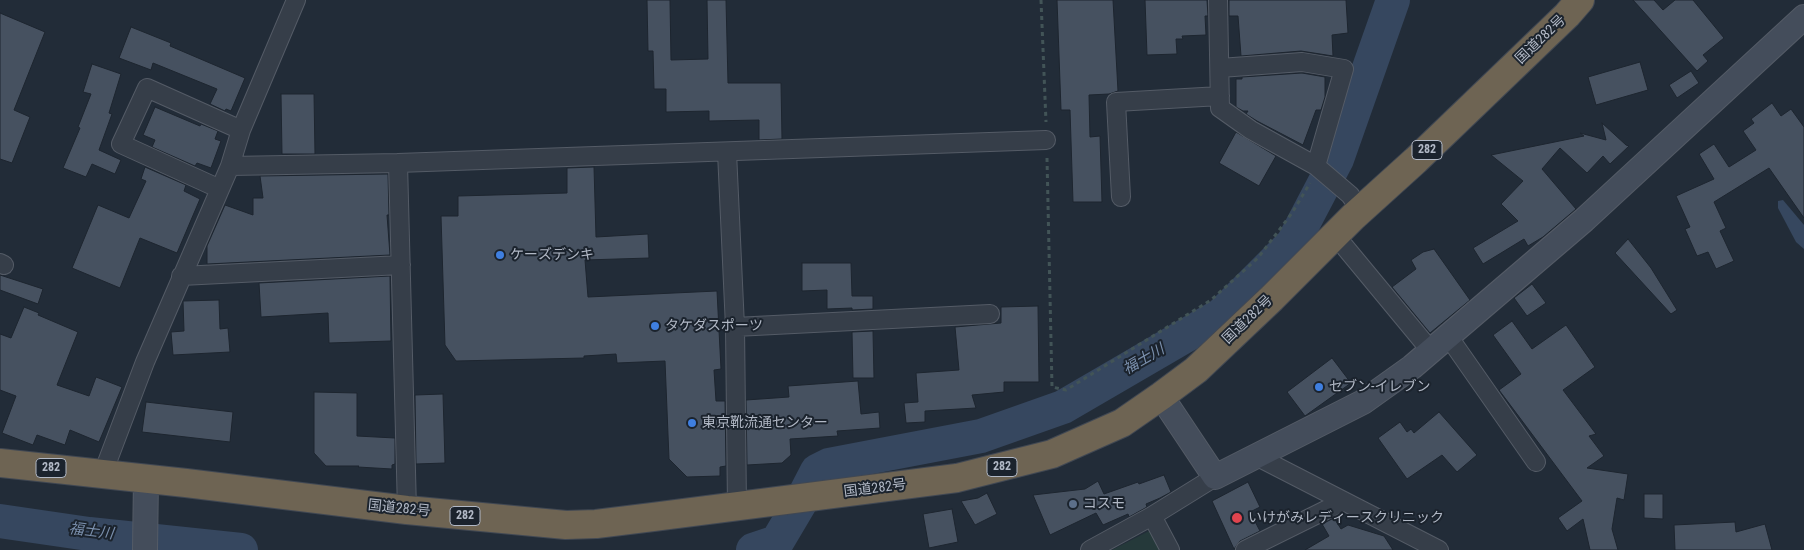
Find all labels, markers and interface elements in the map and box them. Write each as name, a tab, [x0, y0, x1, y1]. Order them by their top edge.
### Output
street label: 国道282号	[1513, 12, 1569, 68]
road number: 282	[1412, 140, 1442, 160]
place label: ケーズデンキ	[510, 247, 594, 263]
marker: ケーズデンキ	[494, 249, 506, 261]
street label: 国道282号	[1220, 292, 1276, 348]
place label: タケダスポーツ	[665, 318, 763, 334]
marker: タケダスポーツ	[649, 320, 661, 332]
water label: 福士川	[1120, 341, 1168, 379]
place label: セブン-イレブン	[1329, 379, 1430, 395]
marker: セブン-イレブン	[1313, 381, 1325, 393]
place label: 東京靴流通センター	[702, 415, 828, 431]
marker: 東京靴流通センター	[686, 417, 698, 429]
road number: 282	[36, 458, 66, 478]
road number: 282	[987, 458, 1017, 477]
street label: 国道282号	[843, 477, 907, 501]
place label: コスモ	[1083, 496, 1125, 512]
street label: 国道282号	[367, 497, 431, 521]
marker: コスモ	[1067, 498, 1079, 510]
road number: 282	[450, 506, 480, 526]
place label: いけがみレディースクリニック	[1248, 510, 1444, 526]
marker: いけがみレディースクリニック	[1230, 511, 1244, 525]
water label: 福士川	[68, 520, 114, 544]

